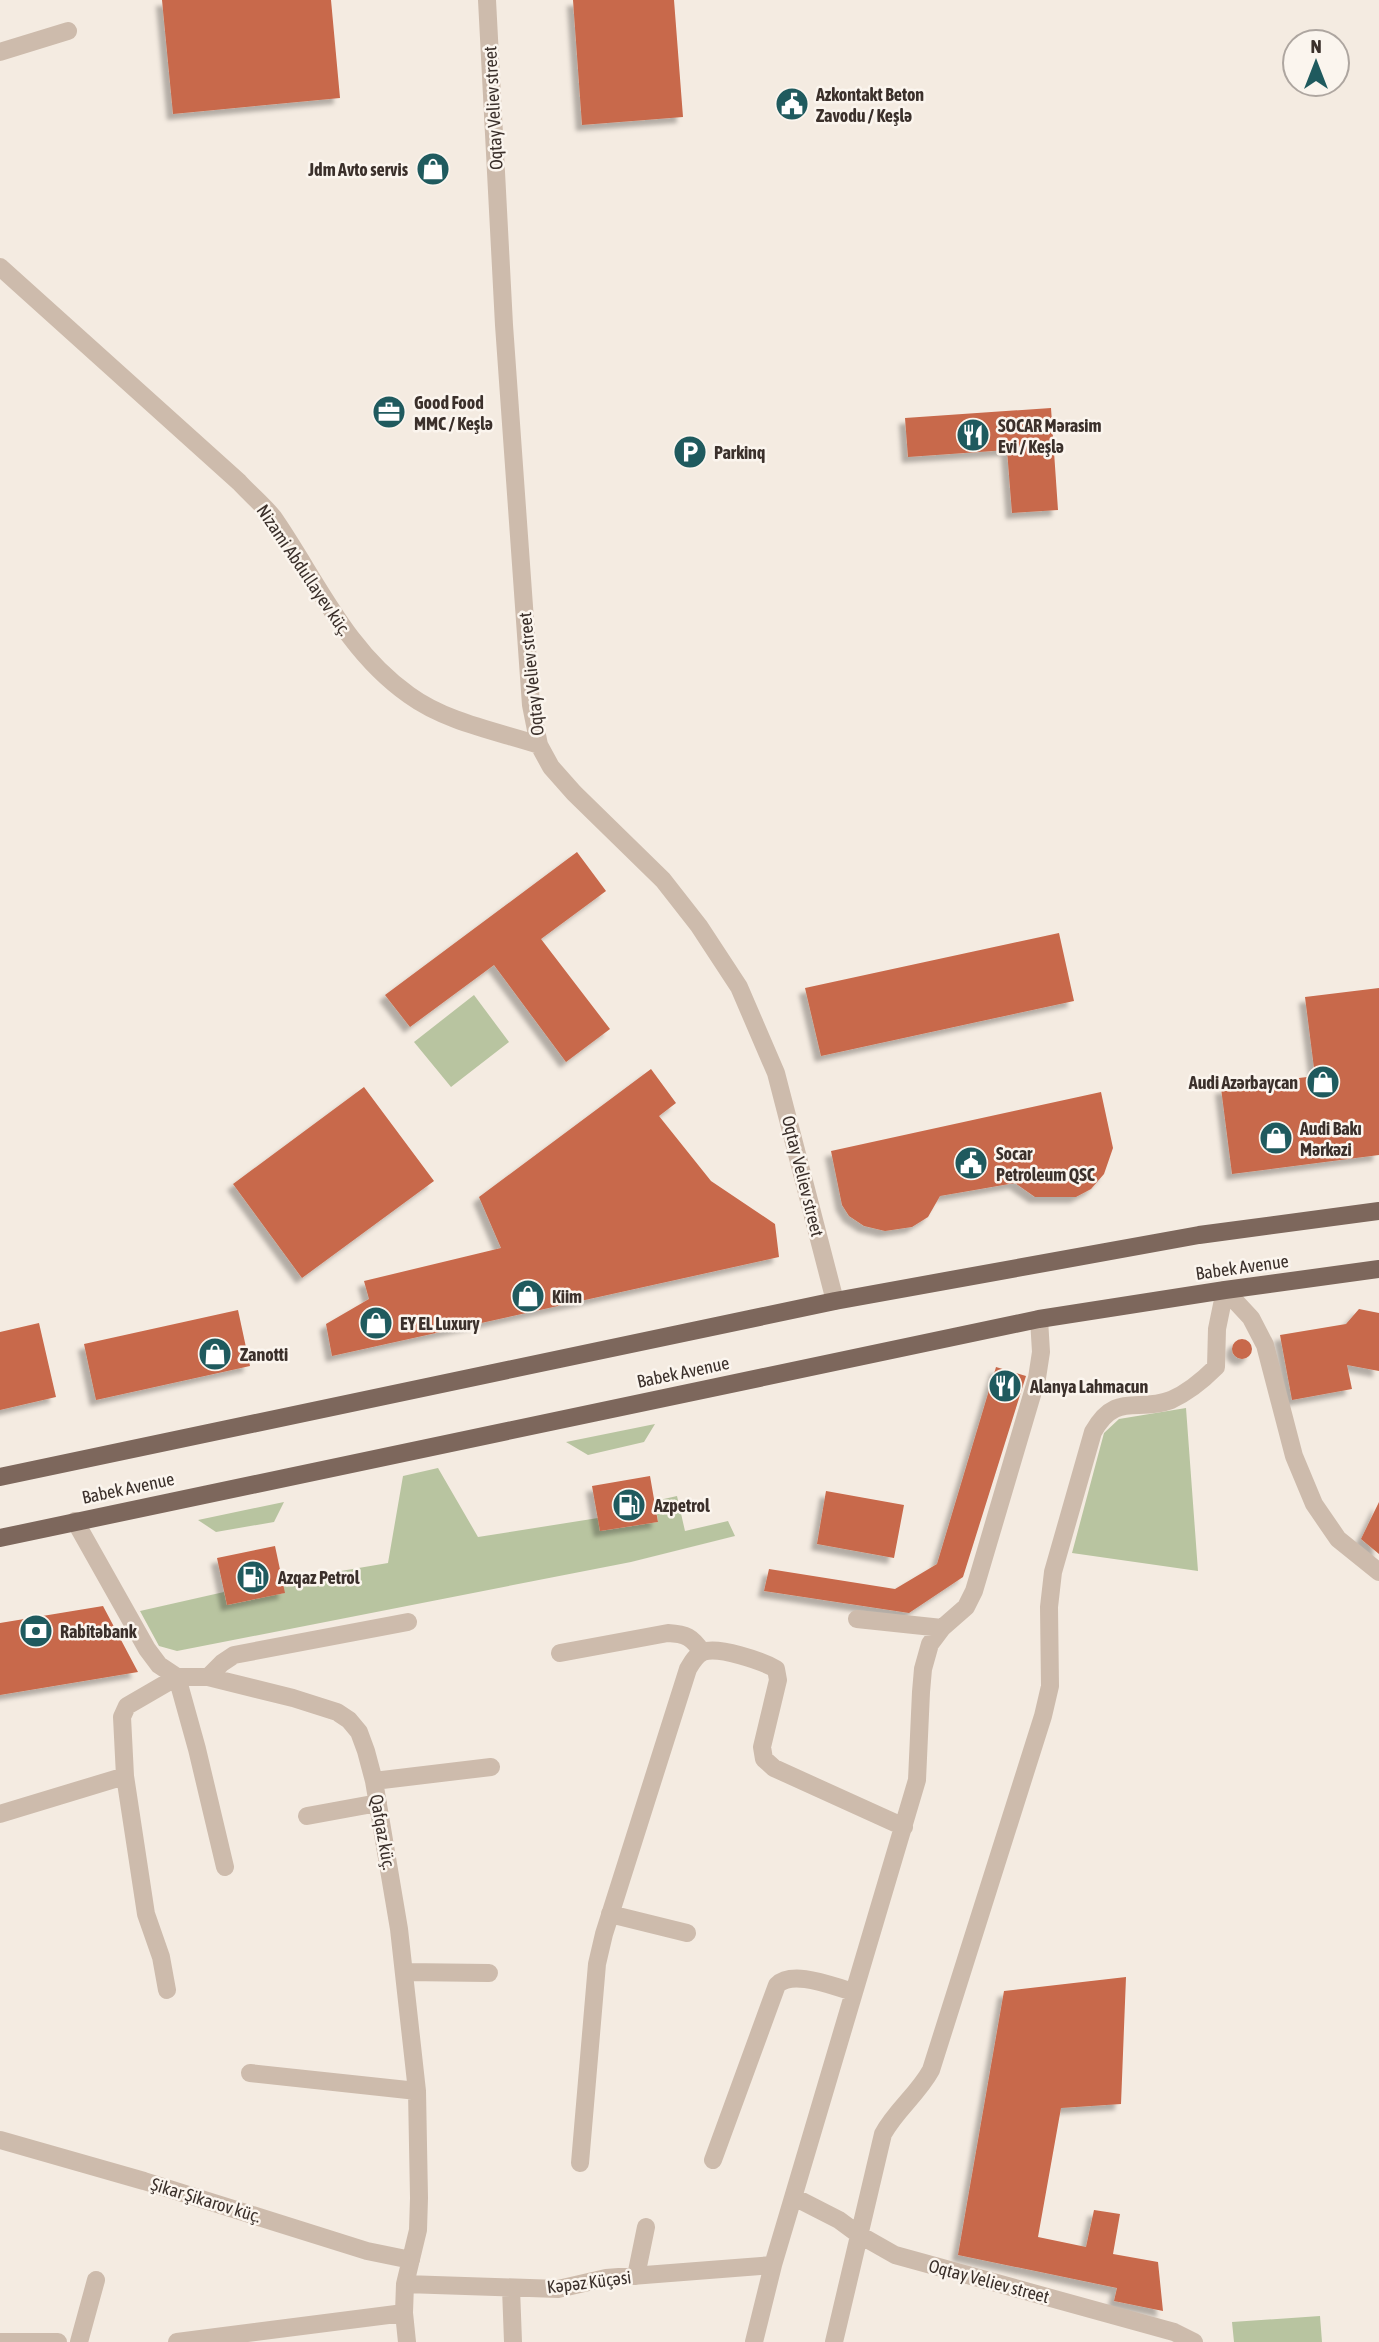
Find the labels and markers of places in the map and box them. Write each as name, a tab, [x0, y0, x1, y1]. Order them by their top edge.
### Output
place label: Azkontakt Beton Zavodu / Keşlə	[815, 84, 924, 126]
public building icon: Azkontakt Beton Zavodu / Keşlə	[773, 85, 811, 123]
shop icon: Jdm Avto servis	[414, 150, 452, 188]
place label: Jdm Avto servis	[307, 159, 409, 180]
place label: Good Food MMC / Keşlə	[414, 392, 493, 434]
office icon: Good Food MMC / Keşlə	[370, 393, 408, 431]
place label: SOCAR Mərasim Evi / Keşlə	[998, 415, 1102, 457]
restaurant icon: SOCAR Mərasim Evi / Keşlə	[954, 416, 992, 454]
parking icon: Parkinq	[671, 433, 709, 471]
place label: Parkinq	[714, 442, 765, 463]
shop icon: Audi Azərbaycan	[1304, 1063, 1342, 1101]
place label: Audi Azərbaycan	[1188, 1072, 1298, 1093]
place label: Audi Bakı Mərkəzi	[1299, 1118, 1362, 1160]
shop icon: Audi Bakı Mərkəzi	[1257, 1119, 1295, 1157]
place label: Socar Petroleum QSC	[996, 1143, 1095, 1185]
public building icon: Socar Petroleum QSC	[952, 1144, 990, 1182]
shop icon: Kiim	[509, 1277, 547, 1315]
place label: Kiim	[552, 1286, 582, 1307]
shop icon: EY EL Luxury	[357, 1304, 395, 1342]
place label: EY EL Luxury	[400, 1313, 480, 1334]
shop icon: Zanotti	[196, 1335, 234, 1373]
place label: Zanotti	[240, 1344, 288, 1365]
restaurant icon: Alanya Lahmacun	[986, 1367, 1024, 1405]
place label: Alanya Lahmacun	[1029, 1376, 1149, 1397]
fuel station icon: Azpetrol	[610, 1486, 648, 1524]
place label: Azpetrol	[653, 1495, 710, 1516]
fuel station icon: Azqaz Petrol	[234, 1558, 272, 1596]
place label: Azqaz Petrol	[277, 1567, 360, 1588]
bank icon: Rabitəbank	[17, 1612, 55, 1650]
place label: Rabitəbank	[60, 1621, 138, 1642]

